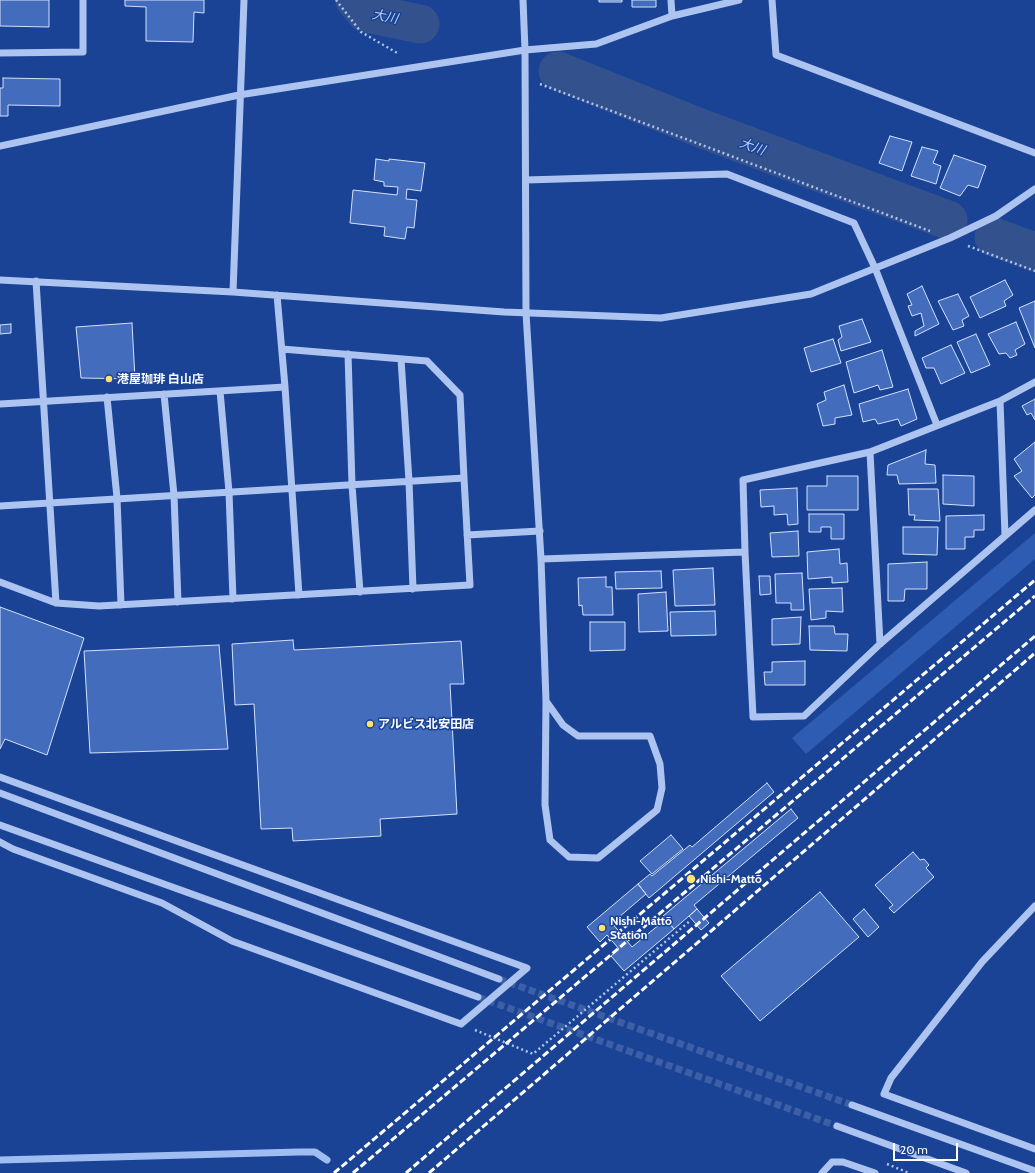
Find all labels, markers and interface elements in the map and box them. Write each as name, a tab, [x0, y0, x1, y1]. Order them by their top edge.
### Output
water label: 大川	[371, 7, 399, 27]
water label: 大川	[737, 135, 767, 159]
place label: 港屋珈琲 白山店	[117, 372, 204, 386]
marker: 港屋珈琲 白山店	[104, 374, 114, 384]
place label: アルビス北安田店	[378, 717, 474, 731]
marker: アルビス北安田店	[365, 719, 375, 729]
place label: Nishi-Mattō	[700, 872, 762, 886]
marker: Nishi-Mattō	[685, 873, 697, 885]
place label: Nishi-Mattō Station	[610, 914, 672, 942]
marker: Nishi-Mattō Station	[597, 923, 607, 933]
scale bar	[895, 1135, 960, 1161]
text: 20 m	[900, 1142, 928, 1157]

